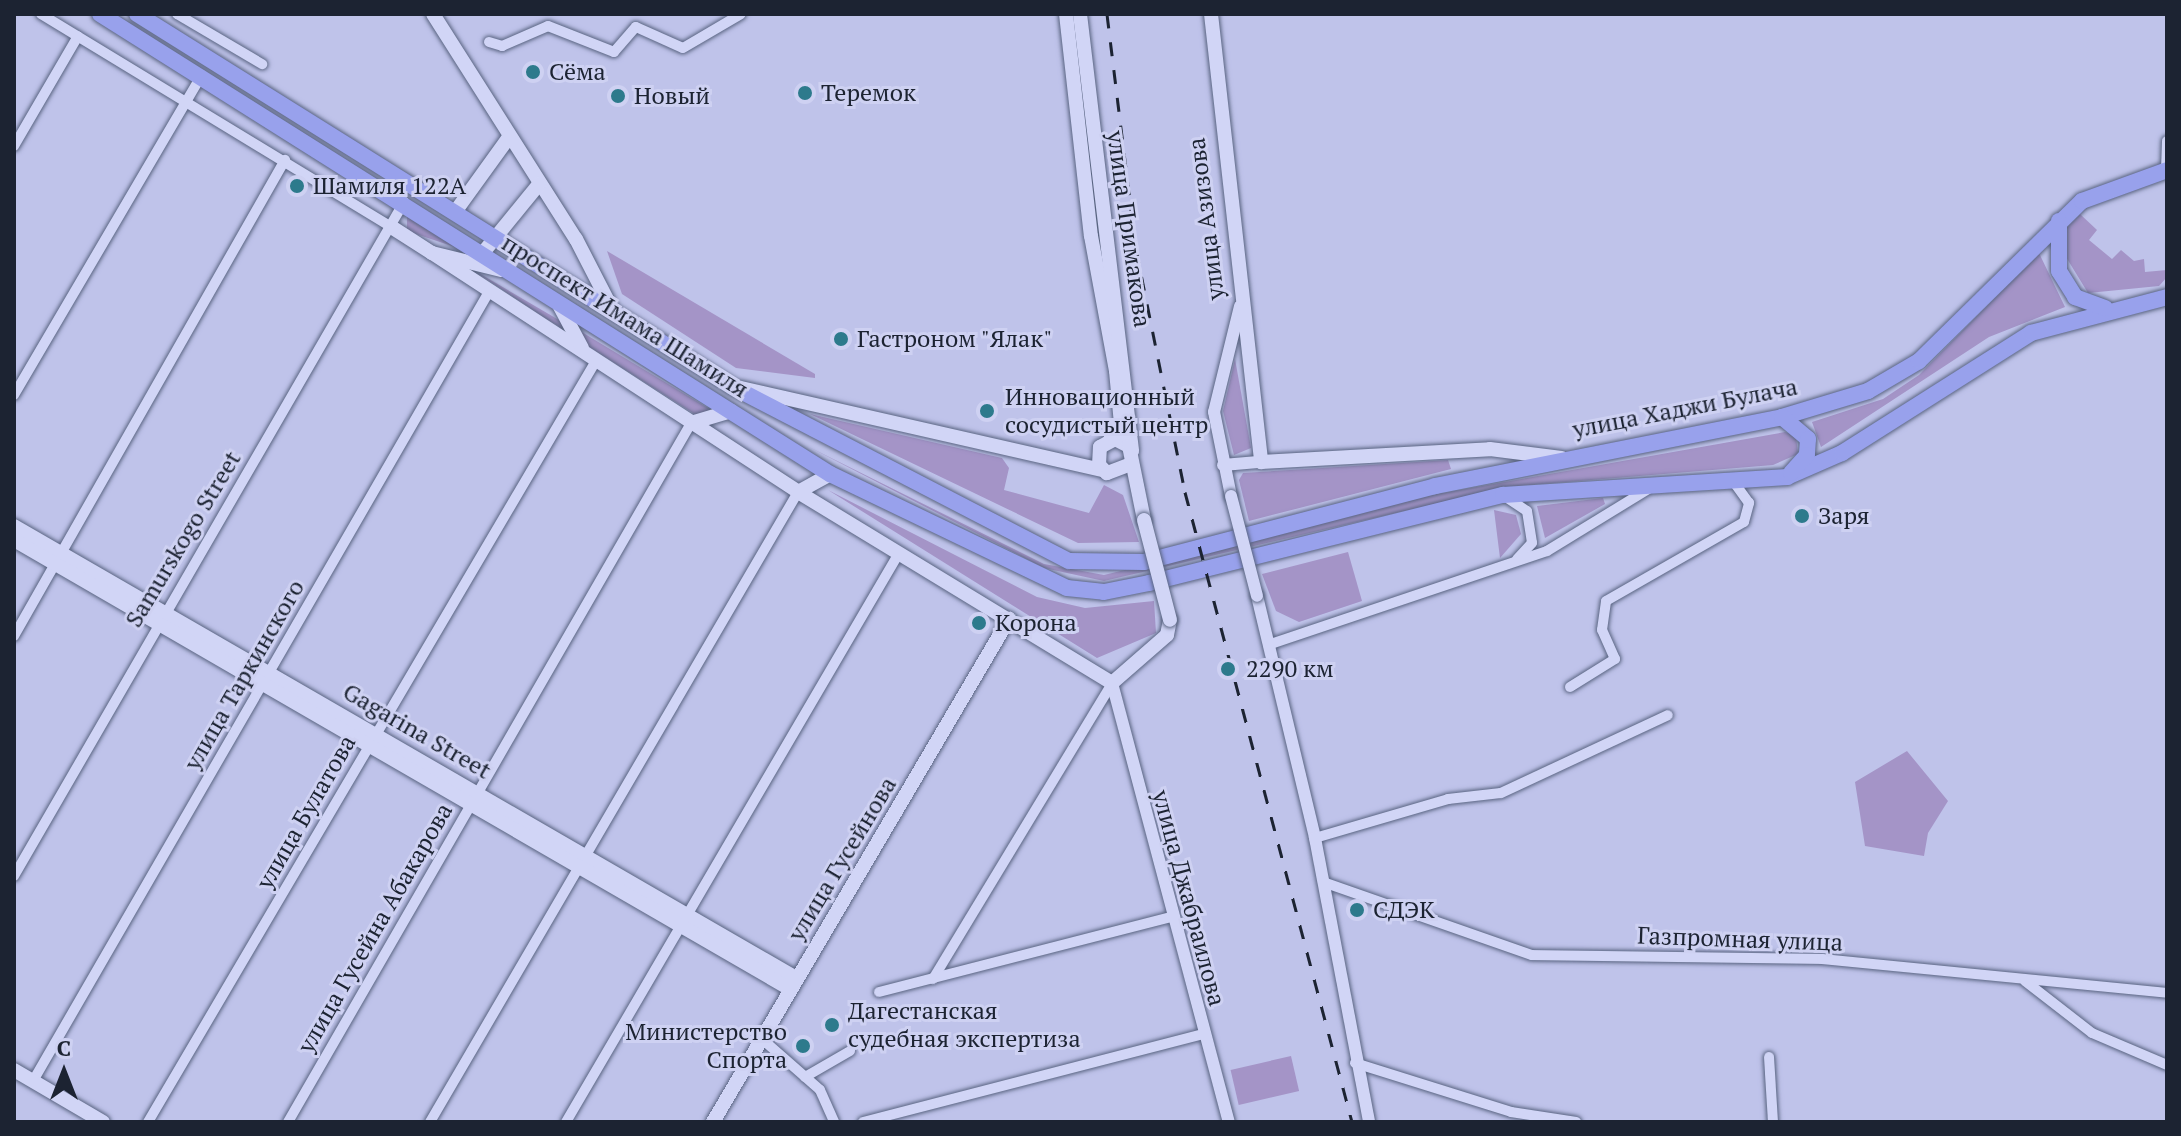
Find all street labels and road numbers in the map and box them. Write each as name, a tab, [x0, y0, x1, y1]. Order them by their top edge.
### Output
street label: улица Примакова	[1101, 129, 1157, 329]
street label: улица Азизова	[1182, 136, 1230, 302]
street label: проспект Имама Шамиля	[496, 228, 754, 404]
street label: улица Хаджи Булача	[1570, 372, 1800, 444]
street label: Samurskogo Street	[119, 446, 247, 632]
street label: улица Таркинского	[178, 575, 310, 775]
street label: Gagarina Street	[338, 677, 496, 785]
street label: улица Булатова	[250, 730, 362, 894]
street label: улица Гусейнова	[782, 772, 902, 946]
street label: улица Джабраилова	[1146, 787, 1232, 1009]
street label: улица Гусейна Абакарова	[291, 798, 459, 1058]
street label: Газпромная улица	[1637, 921, 1843, 957]

